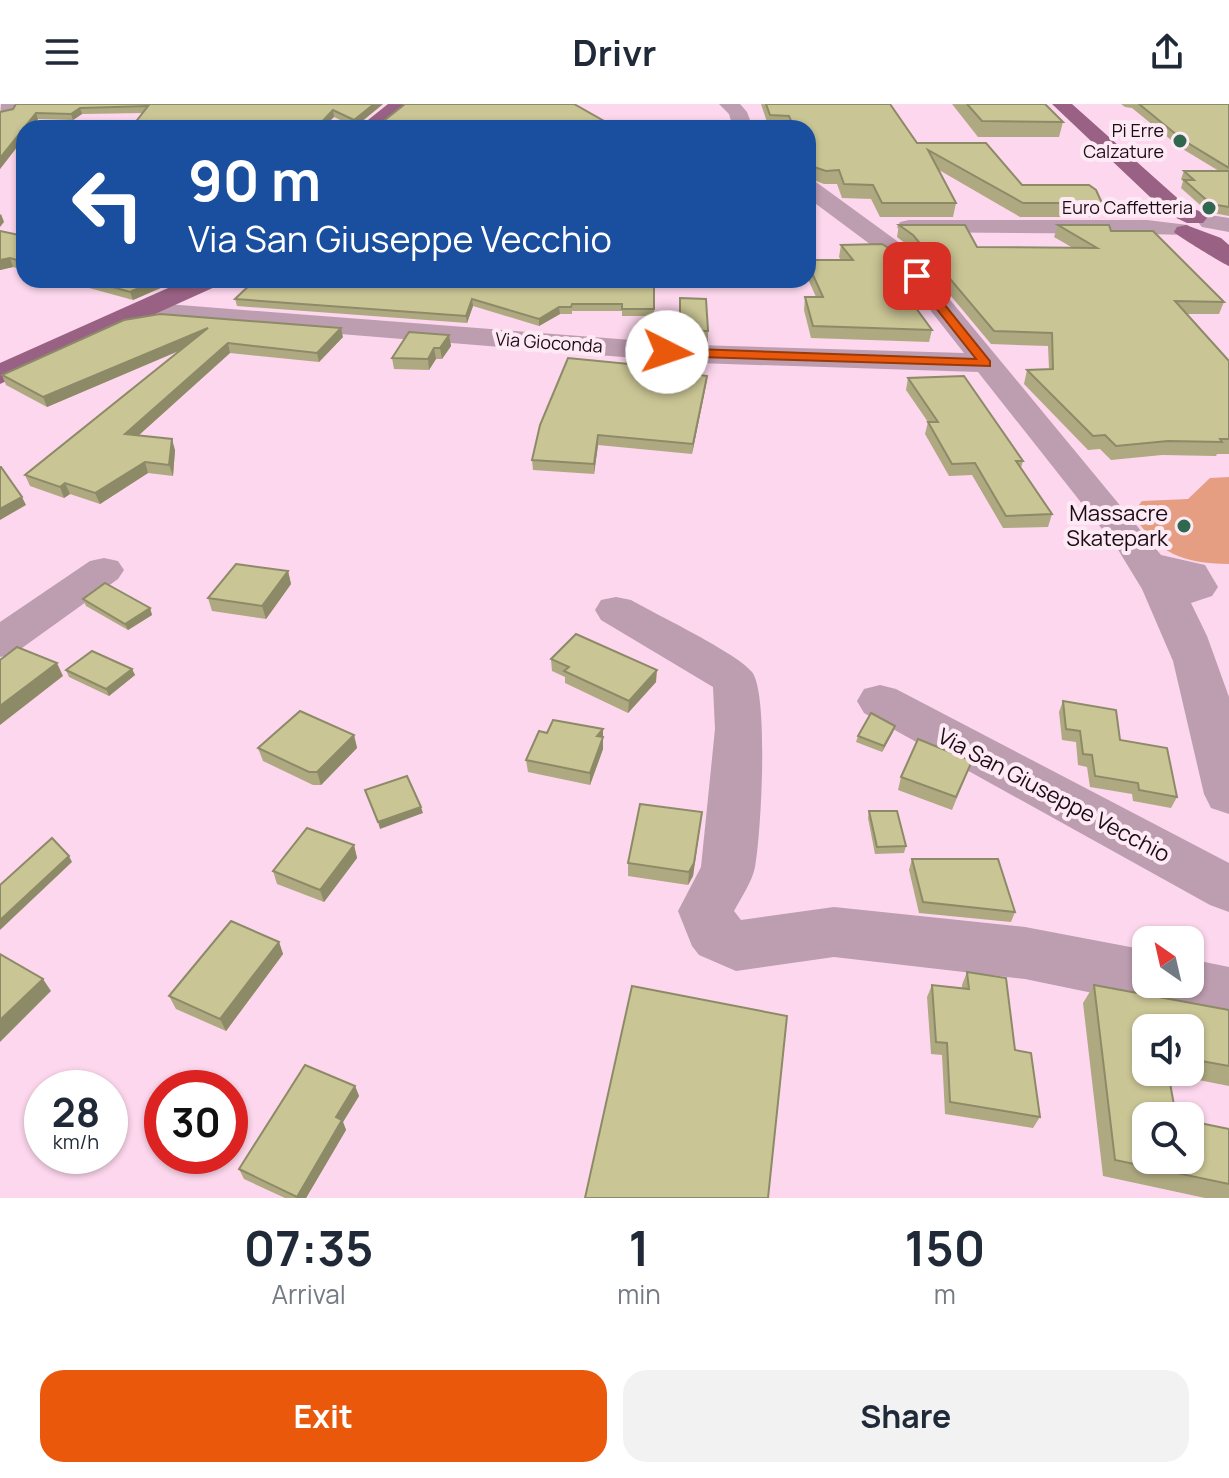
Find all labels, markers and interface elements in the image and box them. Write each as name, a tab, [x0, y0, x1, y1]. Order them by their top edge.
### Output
text: Drivr	[573, 28, 656, 77]
icon: menu	[40, 30, 84, 74]
icon: share	[1145, 30, 1189, 74]
place label: Pi Erre Calzature	[1083, 118, 1164, 163]
marker: Pi Erre Calzature	[1171, 132, 1189, 150]
text: 90 m	[188, 141, 321, 218]
icon: left	[56, 152, 160, 256]
place label: Euro Caffetteria	[1062, 195, 1193, 219]
marker: Euro Caffetteria	[1200, 199, 1218, 217]
text: Via San Giuseppe Vecchio	[188, 214, 612, 263]
pin	[883, 242, 951, 310]
icon: arrive	[895, 254, 939, 298]
position arrow	[625, 310, 709, 394]
street label: Via Gioconda	[495, 326, 604, 358]
place label: Massacre Skatepark	[1066, 498, 1169, 553]
marker: Massacre Skatepark	[1175, 517, 1193, 535]
street label: Via San Giuseppe Vecchio	[933, 721, 1175, 869]
north arrow	[1132, 926, 1204, 998]
map controls	[1132, 926, 1204, 1174]
button: sound	[1132, 1014, 1204, 1086]
speed limit sign: 30	[144, 1070, 248, 1174]
text: 28	[52, 1084, 100, 1139]
button: search	[1132, 1102, 1204, 1174]
text: km/h	[53, 1128, 99, 1155]
text: 07:35	[244, 1215, 373, 1280]
text: 1	[628, 1215, 649, 1280]
text: 150	[905, 1215, 985, 1280]
text: Arrival	[271, 1276, 346, 1312]
text: min	[617, 1276, 661, 1312]
text: m	[934, 1276, 956, 1312]
button: Exit	[40, 1370, 607, 1462]
button: Share	[623, 1370, 1189, 1462]

